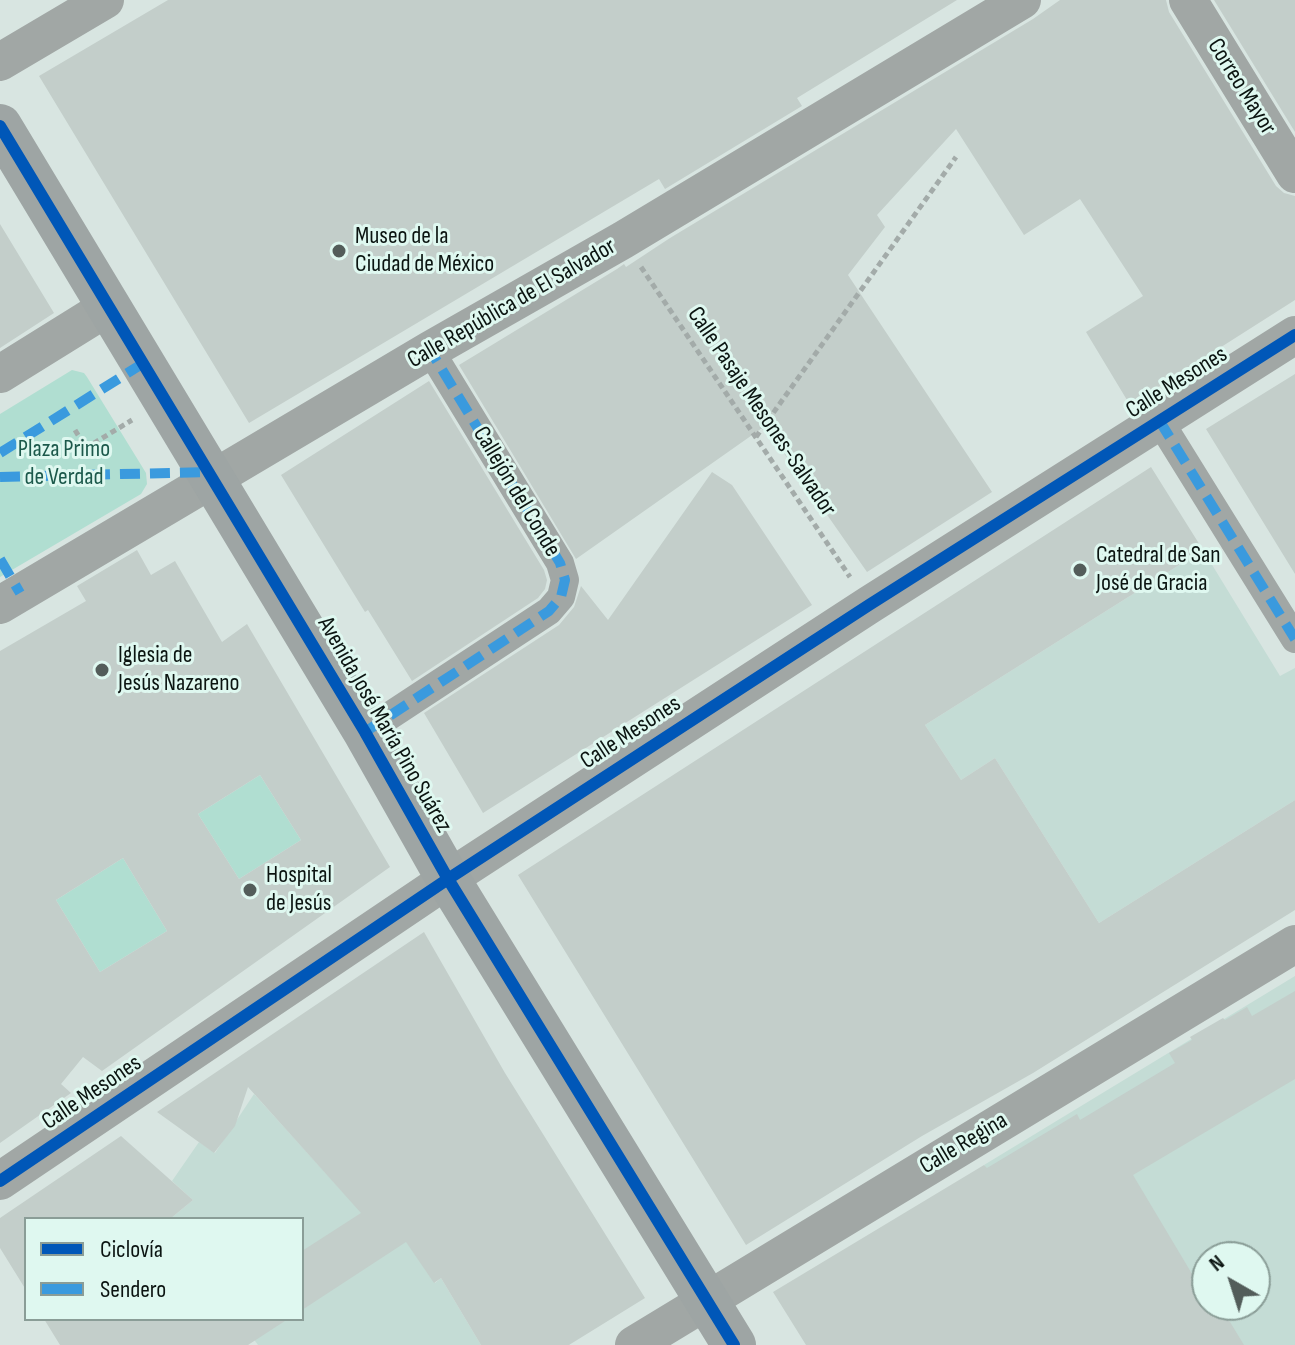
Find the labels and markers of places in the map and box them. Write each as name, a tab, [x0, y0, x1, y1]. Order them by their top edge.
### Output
place label: Museo de la Ciudad de México	[355, 223, 494, 279]
marker: Museo de la Ciudad de México	[330, 242, 348, 260]
place label: Catedral de San José de Gracia	[1096, 542, 1221, 598]
marker: Catedral de San José de Gracia	[1071, 561, 1089, 579]
place label: Iglesia de Jesús Nazareno	[118, 642, 239, 698]
marker: Iglesia de Jesús Nazareno	[93, 661, 111, 679]
place label: Hospital de Jesús	[266, 862, 332, 918]
marker: Hospital de Jesús	[241, 881, 259, 899]

